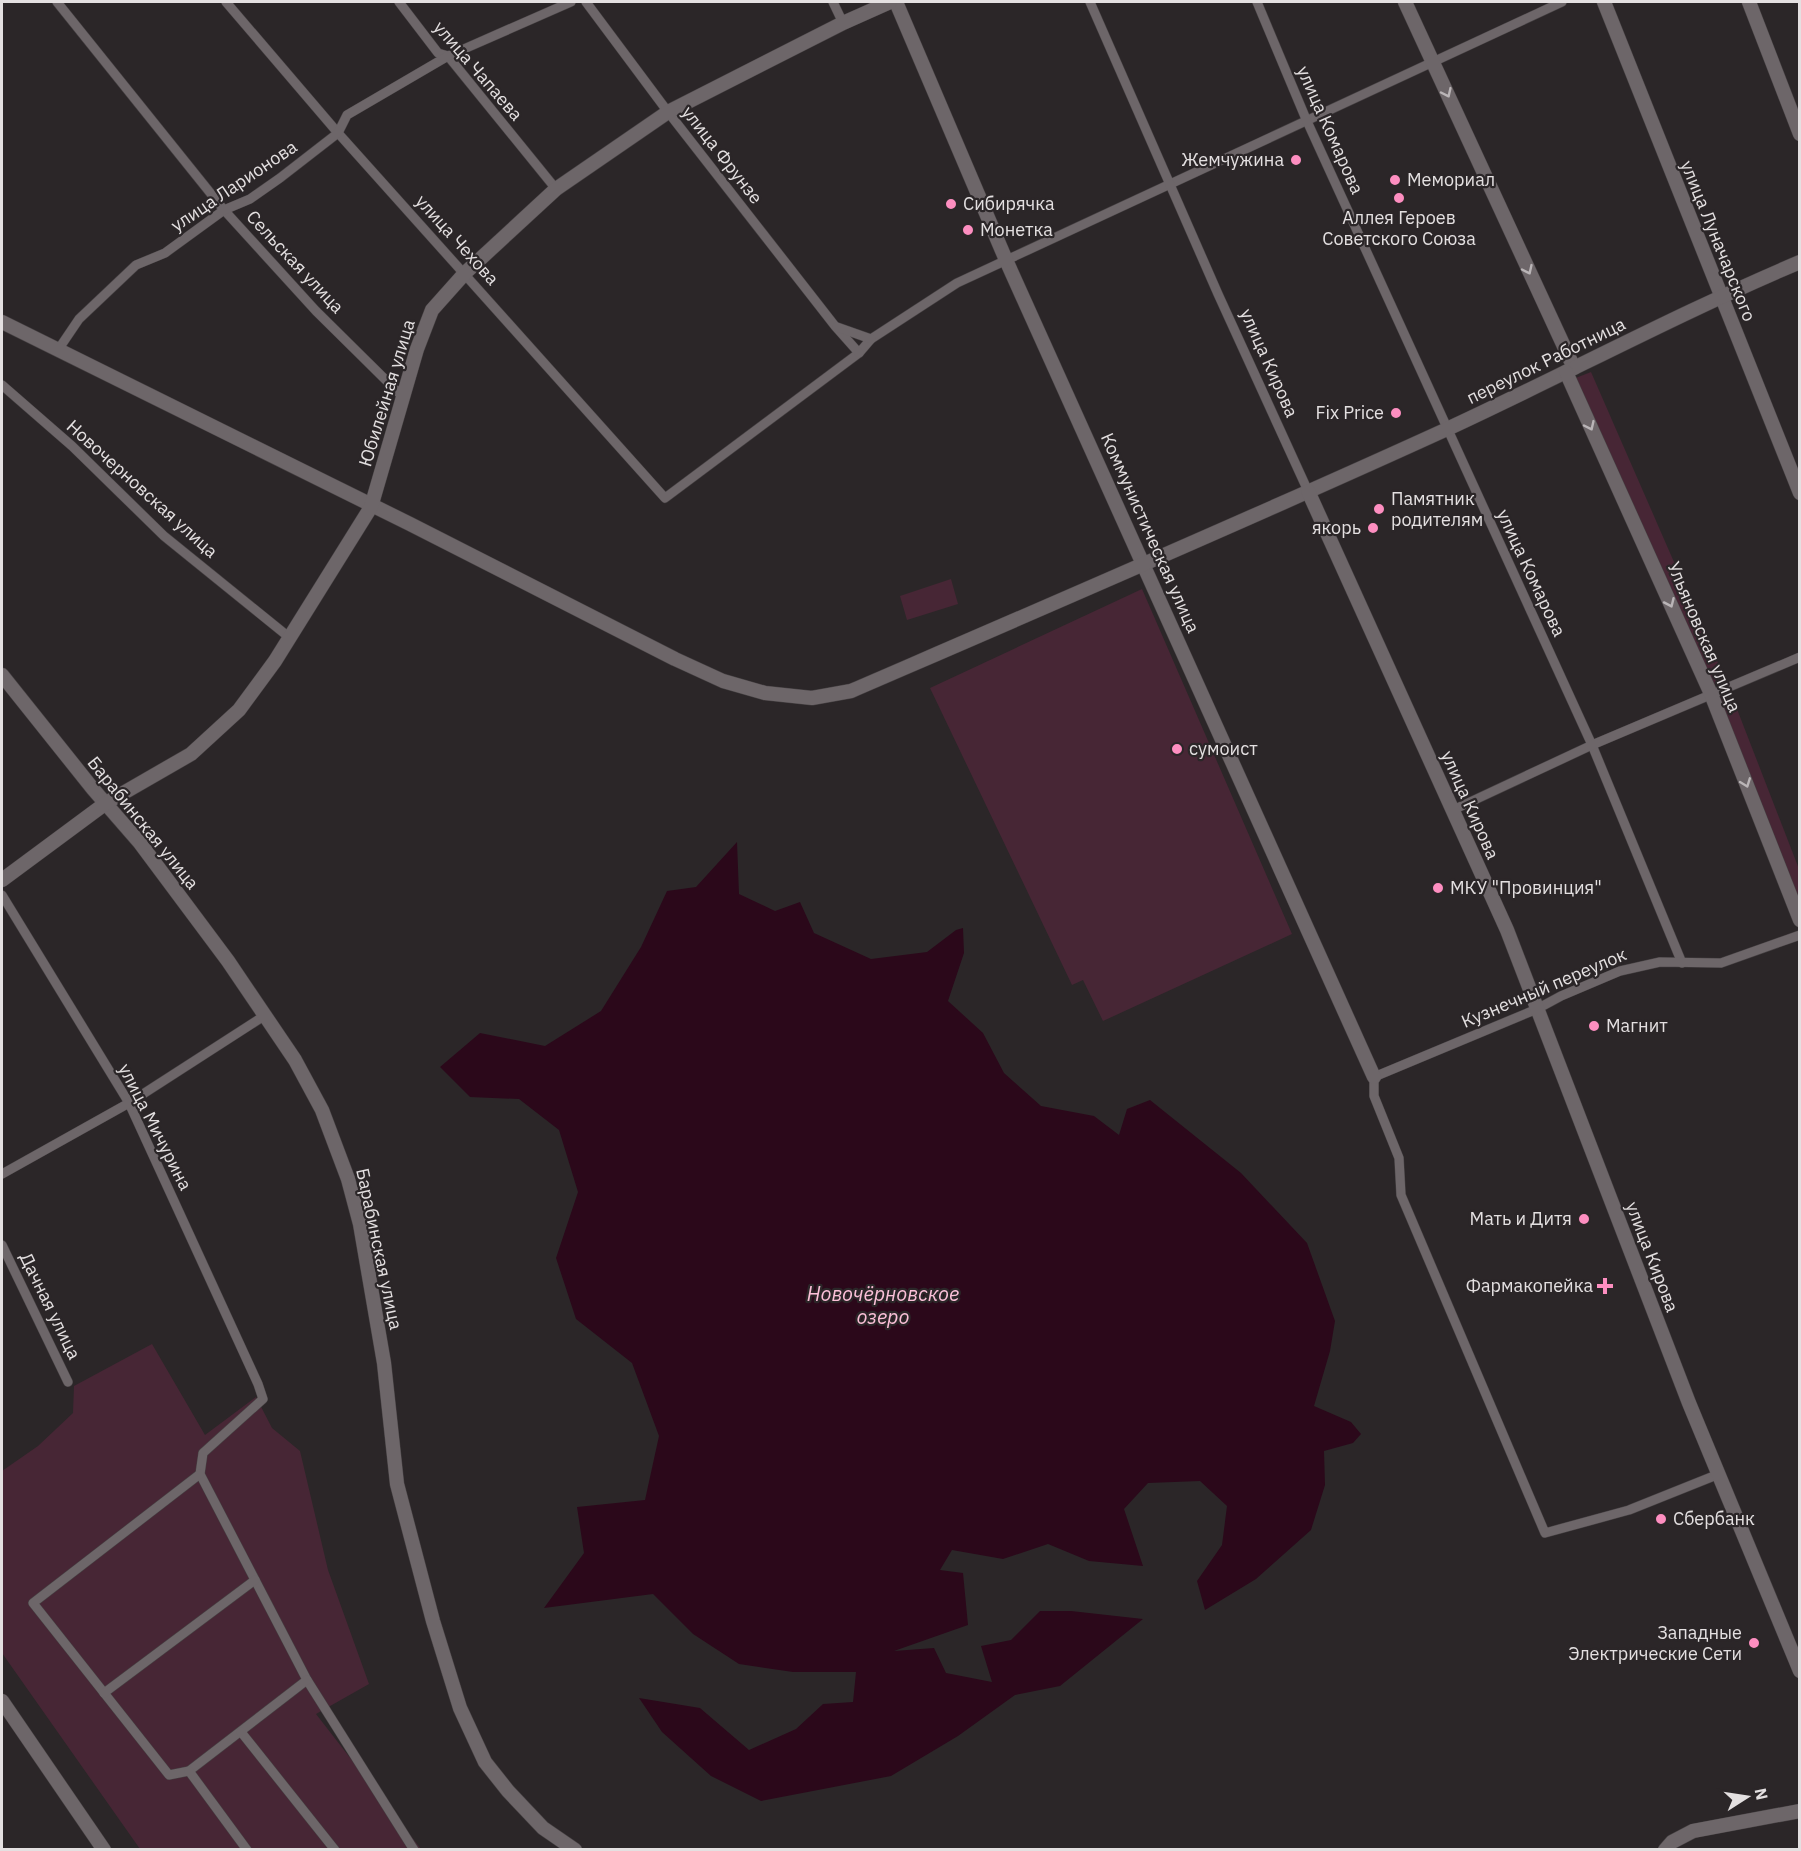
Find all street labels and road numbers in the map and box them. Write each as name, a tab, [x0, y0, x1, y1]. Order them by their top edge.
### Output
street label: улица Чапаева	[429, 16, 528, 126]
street label: улица Комарова	[1292, 62, 1369, 198]
street label: улица Фрунзе	[677, 101, 768, 208]
street label: улица Ларионова	[166, 135, 302, 236]
street label: улица Луначарского	[1676, 157, 1761, 325]
street label: улица Чехова	[411, 190, 504, 290]
street label: Сельская улица	[242, 205, 349, 318]
street label: улица Кирова	[1235, 305, 1304, 421]
street label: переулок Работница	[1463, 312, 1629, 409]
street label: Юбилейная улица	[353, 316, 420, 469]
street label: Новочерновская улица	[62, 415, 223, 563]
street label: Коммунистическая улица	[1096, 429, 1205, 637]
street label: улица Комарова	[1492, 505, 1571, 640]
street label: Ульяновская улица	[1662, 558, 1747, 716]
street label: улица Кирова	[1436, 747, 1505, 863]
street label: Барабинская улица	[83, 751, 204, 894]
street label: Кузнечный переулок	[1458, 942, 1630, 1033]
street label: улица Мичурина	[114, 1060, 197, 1194]
street label: Барабинская улица	[351, 1166, 408, 1332]
street label: улица Кирова	[1621, 1198, 1684, 1316]
street label: Дачная улица	[15, 1249, 86, 1363]

